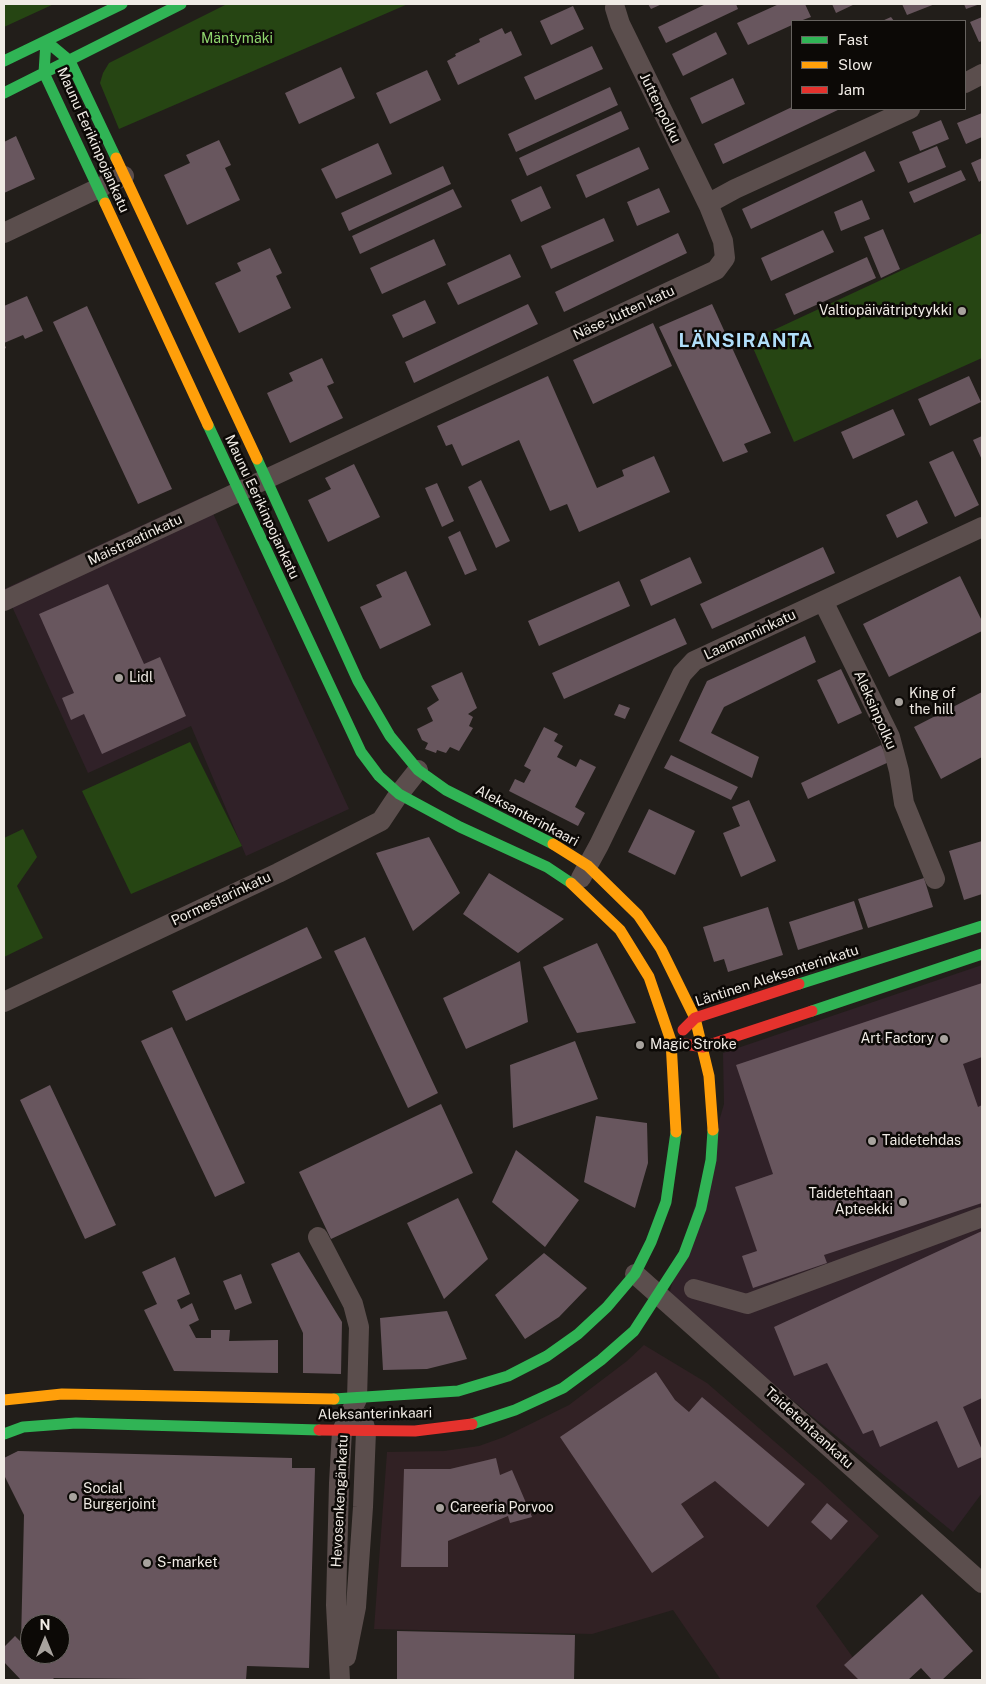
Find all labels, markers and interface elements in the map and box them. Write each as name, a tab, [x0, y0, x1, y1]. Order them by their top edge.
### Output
legend	[791, 20, 966, 110]
park label: Mäntymäki	[201, 31, 273, 47]
text: Fast	[838, 31, 868, 48]
text: Slow	[838, 56, 872, 73]
street label: Maunu Eerikinpojankatu	[53, 65, 133, 215]
street label: Juttenpolku	[636, 70, 684, 146]
text: Jam	[838, 81, 865, 98]
street label: Näse-Jutten katu	[571, 282, 677, 344]
place label: Valtiopäivätriptyykki	[819, 303, 952, 319]
marker: Valtiopäivätriptyykki	[956, 305, 968, 317]
district label: LÄNSIRANTA	[677, 330, 815, 352]
street label: Maunu Eerikinpojankatu	[221, 432, 303, 582]
street label: Maistraatinkatu	[85, 511, 185, 569]
street label: Laamanninkatu	[701, 606, 799, 664]
street label: Aleksinpolku	[850, 668, 900, 752]
place label: Lidl	[129, 670, 153, 686]
marker: Lidl	[113, 672, 125, 684]
place label: King of the hill	[909, 686, 955, 719]
marker: King of the hill	[893, 696, 905, 708]
street label: Aleksanterinkaari	[473, 782, 581, 850]
street label: Pormestarinkatu	[169, 869, 273, 929]
street label: Läntinen Aleksanterinkatu	[693, 942, 861, 1010]
place label: Art Factory	[860, 1031, 934, 1047]
marker: Art Factory	[938, 1033, 950, 1045]
place label: Magic Stroke	[650, 1037, 737, 1053]
marker: Magic Stroke	[634, 1039, 646, 1051]
place label: Taidetehdas	[882, 1133, 961, 1149]
marker: Taidetehdas	[866, 1135, 878, 1147]
place label: Taidetehtaan Apteekki	[808, 1186, 893, 1218]
marker: Taidetehtaan Apteekki	[897, 1196, 909, 1208]
street label: Taidetehtaankatu	[761, 1384, 857, 1472]
street label: Aleksanterinkaari	[318, 1405, 432, 1423]
street label: Hevosenkengänkatu	[328, 1434, 352, 1568]
place label: Social Burgerjoint	[83, 1481, 156, 1514]
marker: Social Burgerjoint	[67, 1491, 79, 1503]
place label: Careeria Porvoo	[450, 1500, 554, 1516]
marker: Careeria Porvoo	[434, 1502, 446, 1514]
place label: S-market	[157, 1555, 218, 1571]
marker: S-market	[141, 1557, 153, 1569]
north arrow	[20, 1614, 70, 1664]
text: N	[40, 1617, 50, 1633]

